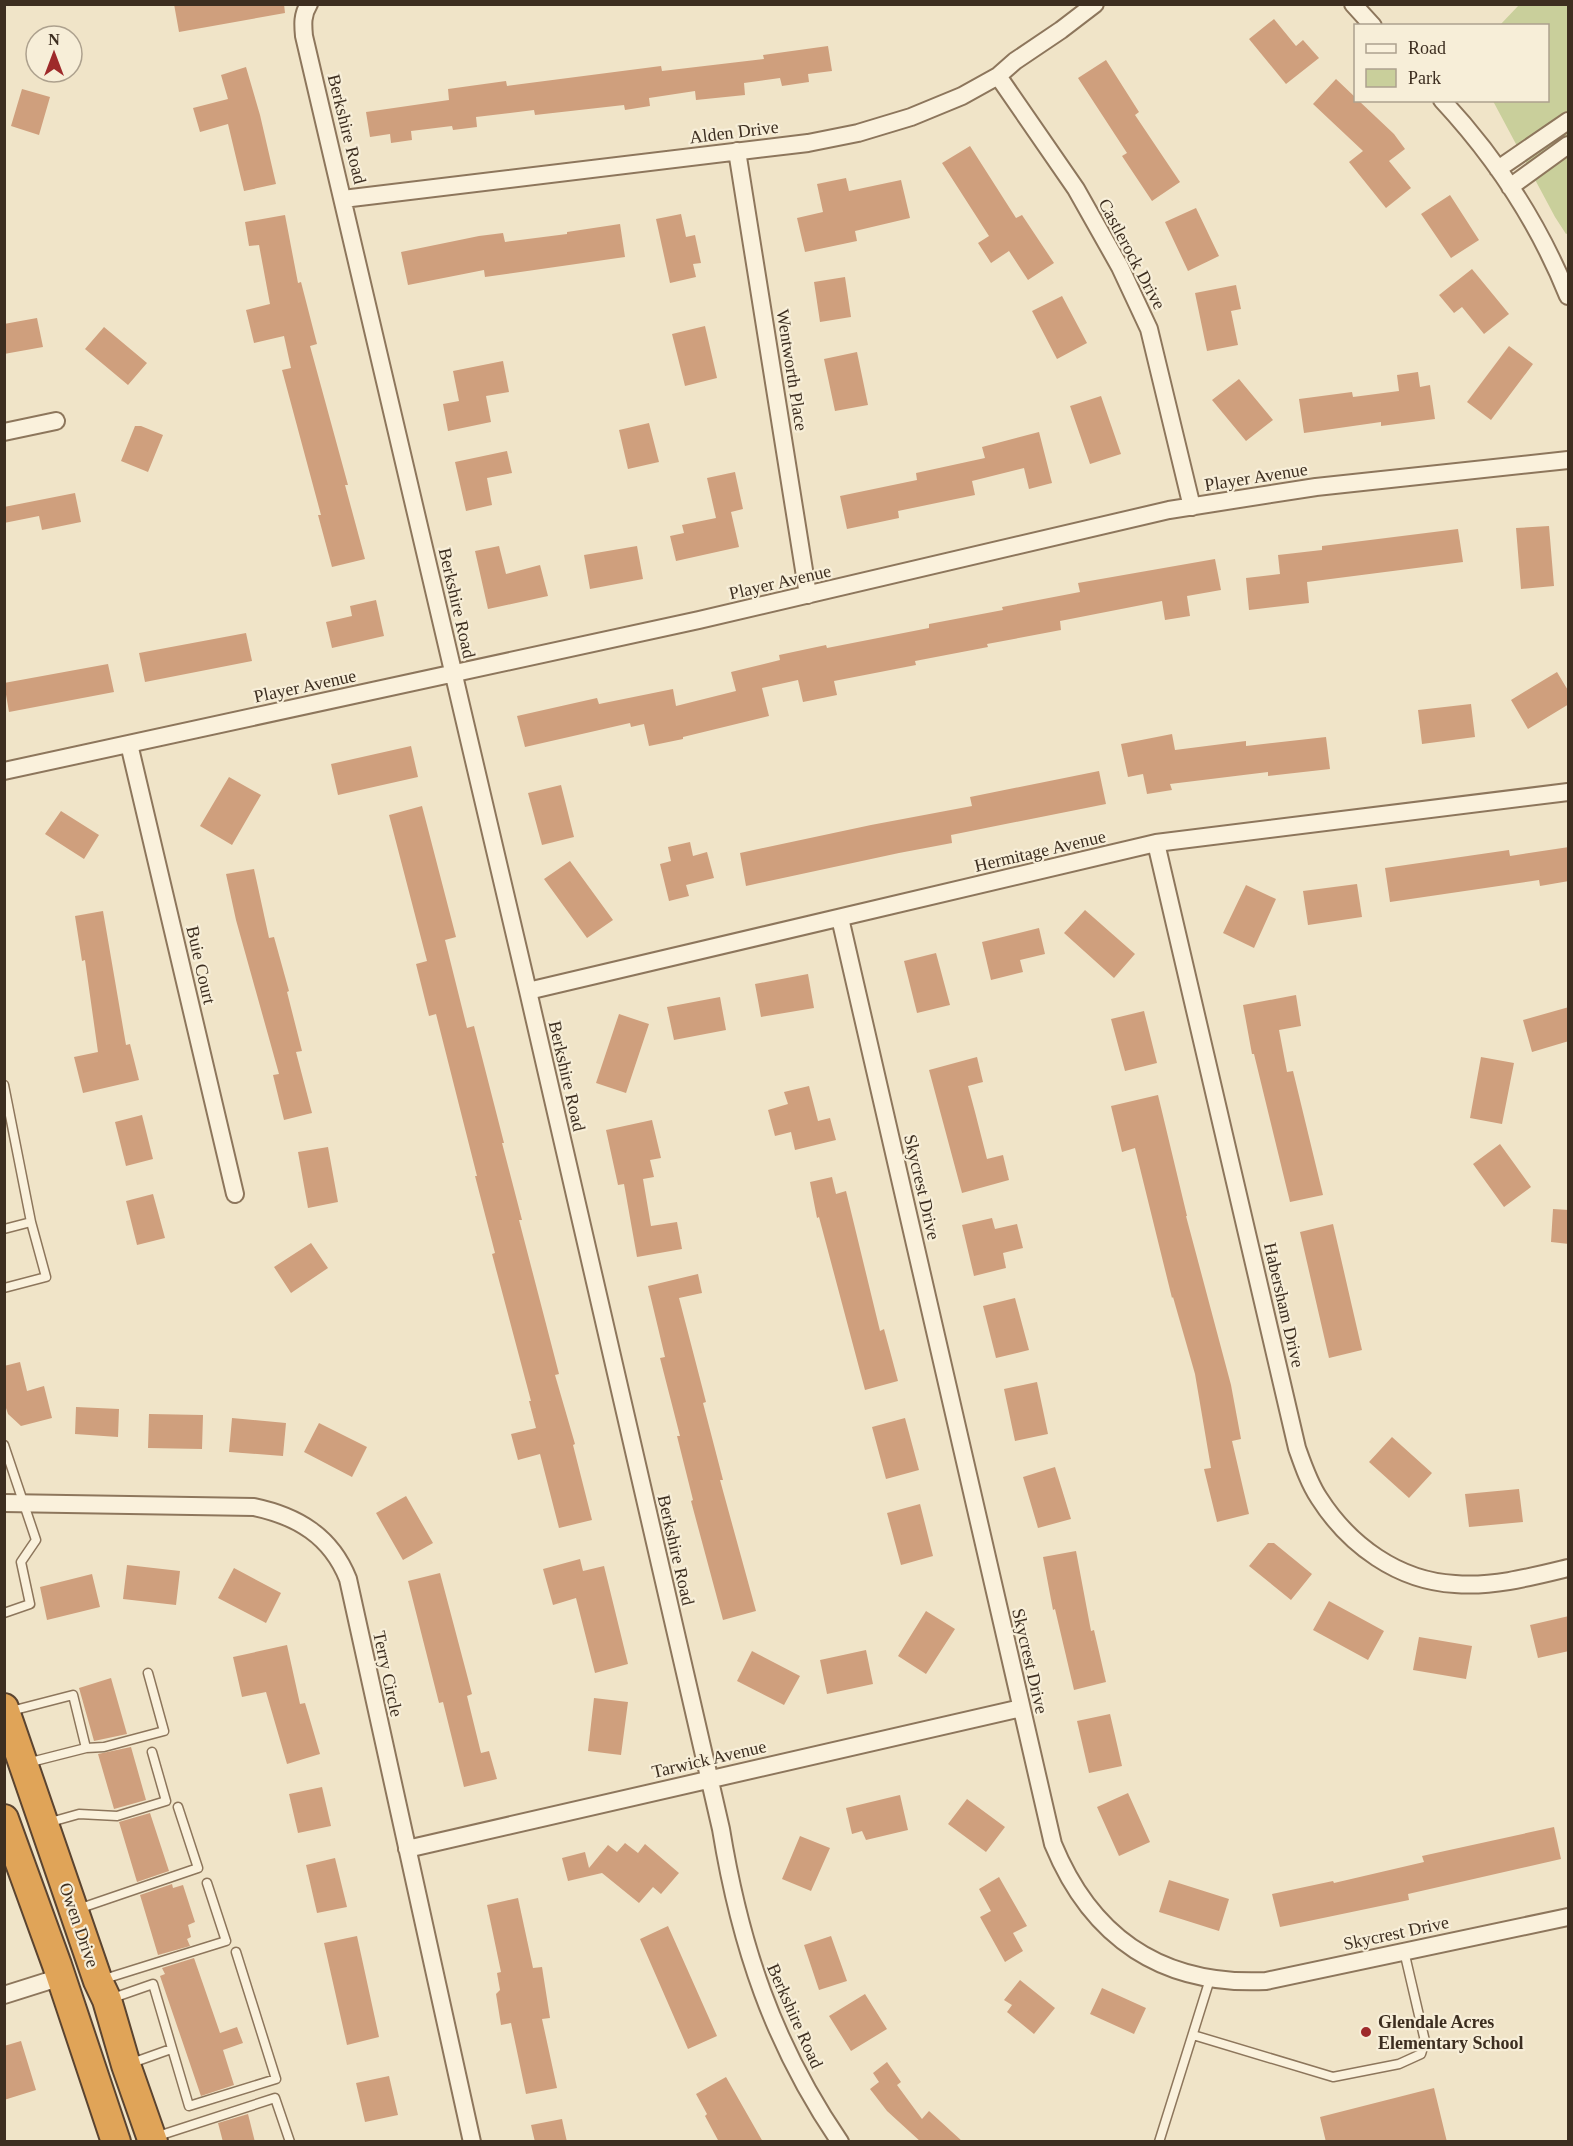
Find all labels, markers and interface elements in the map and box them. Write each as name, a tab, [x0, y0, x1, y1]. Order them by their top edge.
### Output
north arrow	[24, 24, 84, 84]
legend	[1354, 24, 1549, 102]
text: N	[48, 31, 60, 48]
text: Road	[1408, 38, 1446, 58]
text: Park	[1408, 68, 1441, 88]
street label: Berkshire Road	[324, 72, 370, 186]
street label: Alden Drive	[688, 117, 780, 147]
street label: Castlerock Drive	[1094, 195, 1170, 313]
street label: Wentworth Place	[773, 308, 811, 432]
street label: Player Avenue	[1203, 459, 1309, 495]
street label: Berkshire Road	[435, 546, 479, 660]
street label: Player Avenue	[727, 561, 833, 603]
street label: Player Avenue	[252, 665, 358, 707]
street label: Hermitage Avenue	[972, 826, 1108, 876]
street label: Buie Court	[182, 924, 220, 1006]
street label: Berkshire Road	[545, 1019, 589, 1133]
street label: Skycrest Drive	[900, 1132, 944, 1242]
street label: Habersham Drive	[1260, 1241, 1308, 1369]
street label: Berkshire Road	[654, 1493, 698, 1607]
street label: Skycrest Drive	[1008, 1606, 1052, 1716]
street label: Terry Circle	[369, 1629, 407, 1719]
street label: Tarwick Avenue	[650, 1736, 768, 1782]
street label: Owen Drive	[55, 1880, 103, 1970]
street label: Skycrest Drive	[1341, 1912, 1451, 1954]
street label: Berkshire Road	[763, 1961, 827, 2071]
place label: Glendale Acres Elementary School	[1378, 2012, 1524, 2053]
marker: Glendale Acres Elementary School	[1359, 2025, 1373, 2039]

